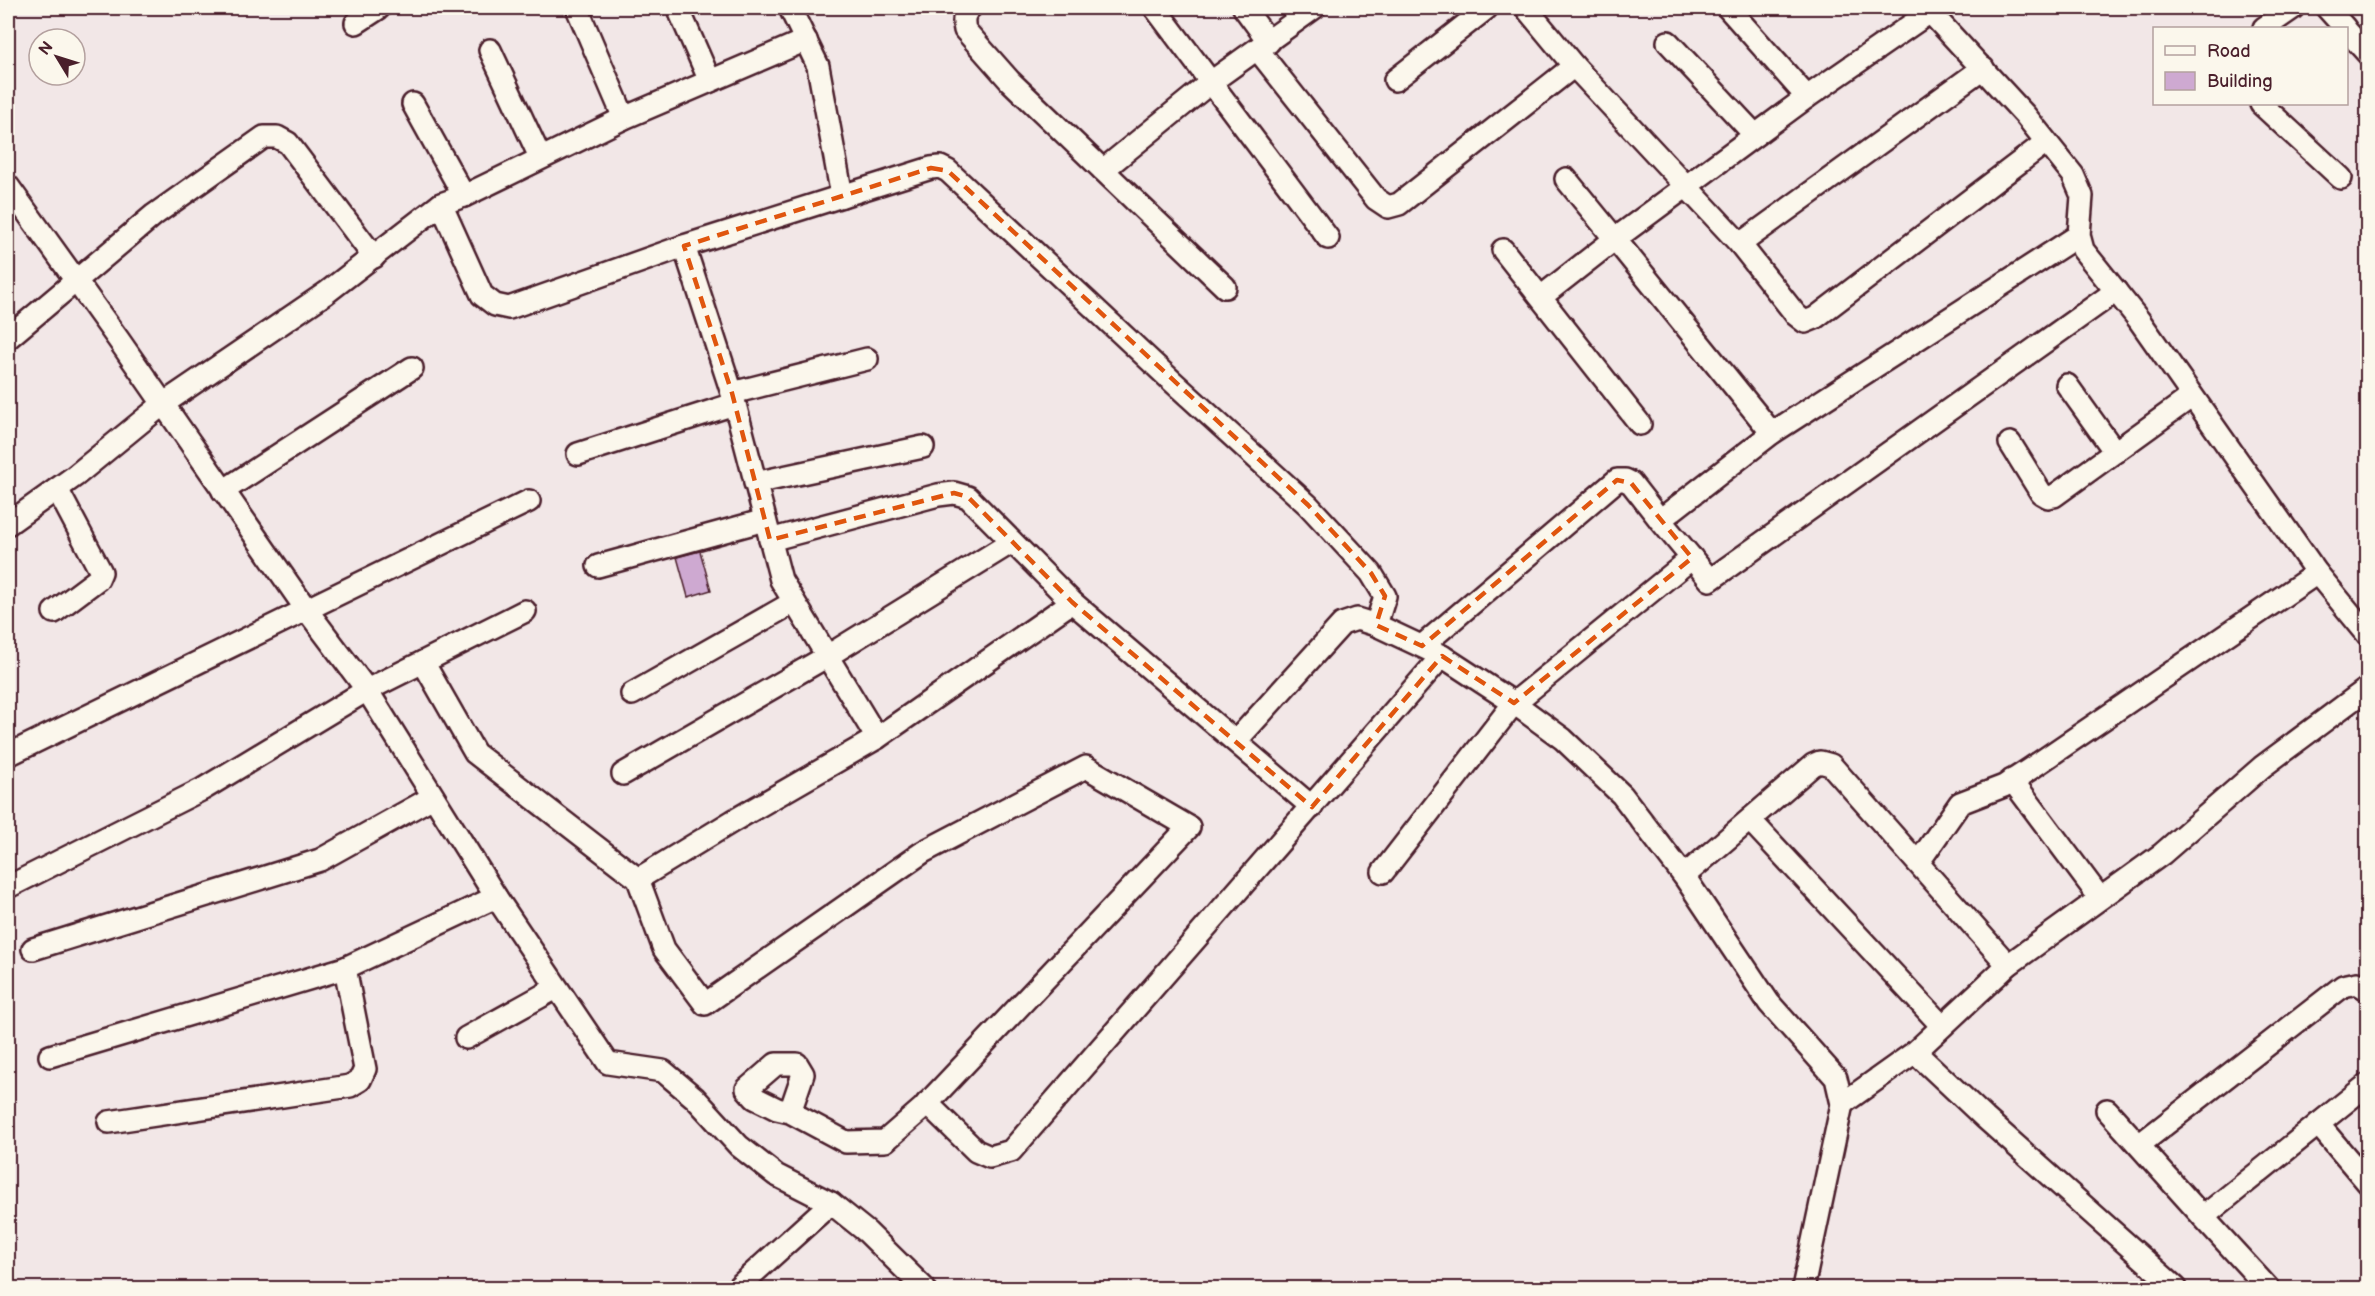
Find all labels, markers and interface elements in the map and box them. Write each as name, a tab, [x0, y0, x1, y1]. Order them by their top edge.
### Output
north arrow	[27, 27, 87, 87]
legend	[2153, 27, 2348, 105]
text: N	[35, 38, 58, 59]
text: Road	[2207, 41, 2251, 62]
text: Building	[2207, 71, 2273, 92]

